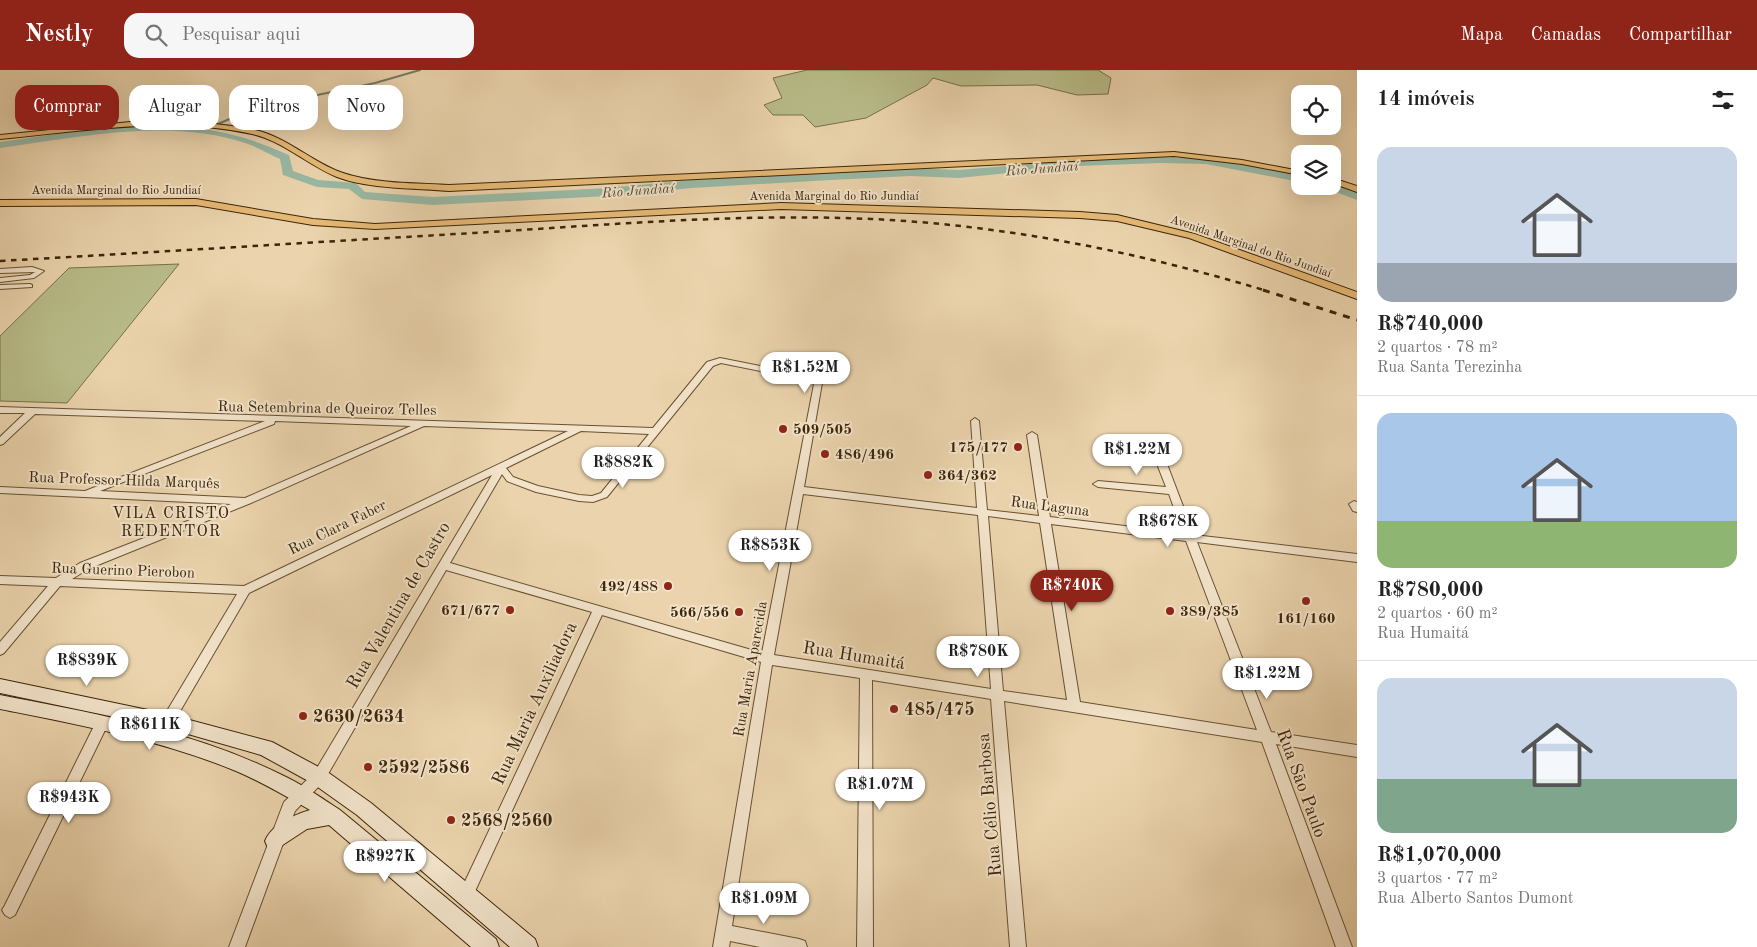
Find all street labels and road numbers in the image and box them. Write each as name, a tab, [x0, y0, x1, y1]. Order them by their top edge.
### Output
street label: Avenida Marginal do Rio Jundiaí	[31, 185, 201, 197]
street label: Avenida Marginal do Rio Jundiaí	[749, 191, 919, 203]
street label: Avenida Marginal do Rio Jundiaí	[1169, 214, 1333, 280]
street label: Rua Setembrina de Queiroz Telles	[217, 400, 437, 419]
street label: Rua Professor Hilda Marquês	[28, 471, 220, 492]
street label: Rua Laguna	[1009, 495, 1091, 520]
street label: Rua Clara Faber	[286, 498, 389, 559]
street label: Rua Valentina de Castro	[344, 519, 454, 692]
street label: Rua Guerino Pierobon	[51, 561, 195, 582]
street label: Rua Maria Aparecida	[732, 600, 771, 738]
street label: Rua Maria Auxiliadora	[489, 619, 581, 788]
street label: Rua Humaitá	[801, 639, 906, 673]
street label: Rua São Paulo	[1273, 727, 1329, 840]
street label: Rua Célio Barbosa	[975, 732, 1005, 877]

